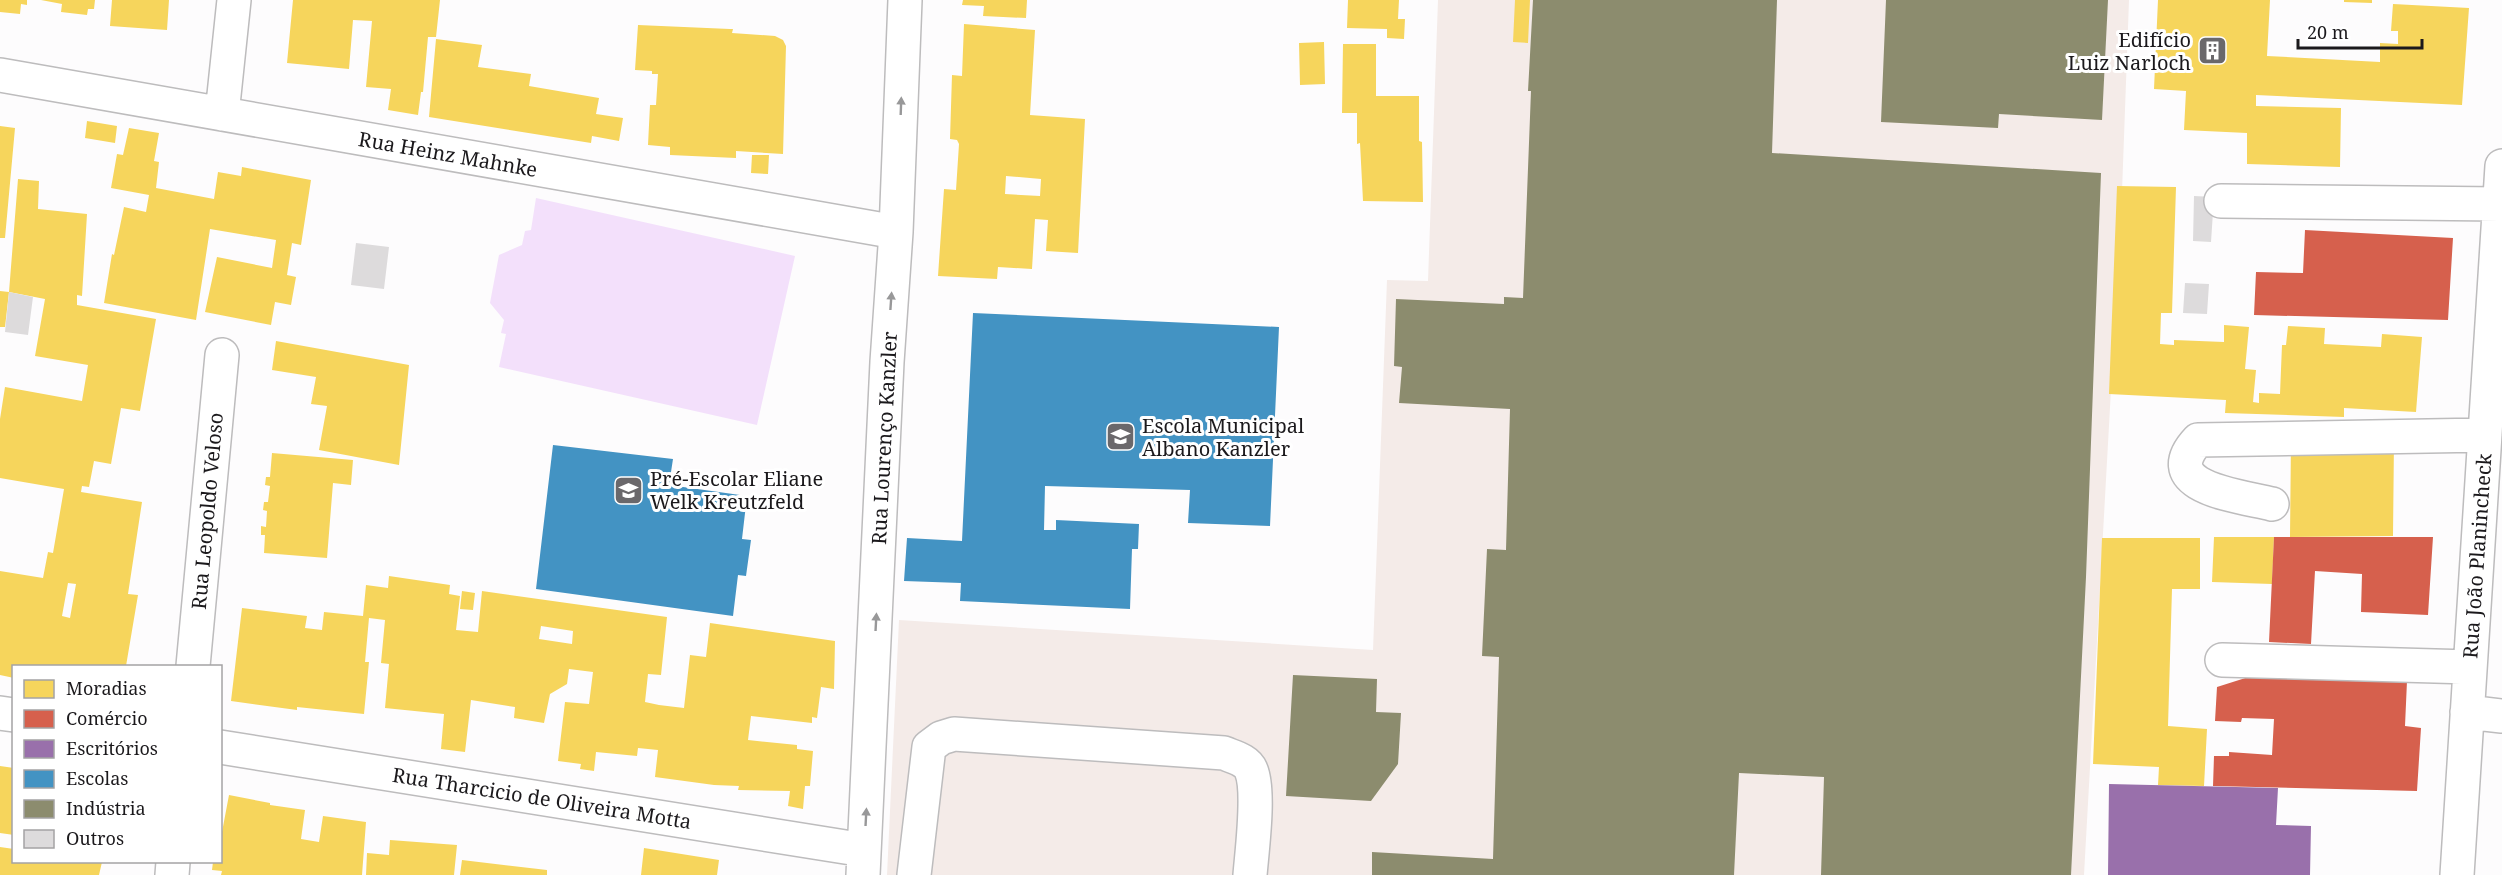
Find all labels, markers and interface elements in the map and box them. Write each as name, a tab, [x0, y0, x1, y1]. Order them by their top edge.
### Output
scale bar	[2298, 12, 2422, 50]
text: 20 m	[2307, 20, 2349, 44]
place label: Edifício Luiz Narloch	[2068, 26, 2191, 76]
building icon: Edifício Luiz Narloch	[2196, 34, 2228, 66]
one-way arrow	[896, 97, 905, 116]
street label: Rua Heinz Mahnke	[356, 125, 540, 183]
one-way arrow	[886, 292, 896, 311]
street label: Rua Lourenço Kanzler	[865, 330, 903, 545]
street label: Rua Leopoldo Veloso	[185, 412, 229, 610]
place label: Escola Municipal Albano Kanzler	[1142, 412, 1304, 462]
school or university icon: Escola Municipal Albano Kanzler	[1105, 421, 1137, 453]
street label: Rua João Planincheck	[2456, 452, 2498, 659]
place label: Pré-Escolar Eliane Welk Kreutzfeld	[650, 465, 823, 515]
school or university icon: Pré-Escolar Eliane Welk Kreutzfeld	[613, 474, 645, 506]
one-way arrow	[871, 612, 880, 631]
legend	[12, 665, 222, 863]
text: Moradias	[66, 676, 147, 700]
text: Comércio	[66, 706, 148, 730]
text: Escritórios	[66, 736, 158, 760]
street label: Rua Tharcicio de Oliveira Motta	[390, 761, 694, 835]
text: Escolas	[66, 766, 128, 790]
text: Indústria	[66, 796, 146, 820]
one-way arrow	[861, 807, 870, 826]
text: Outros	[66, 826, 124, 850]

